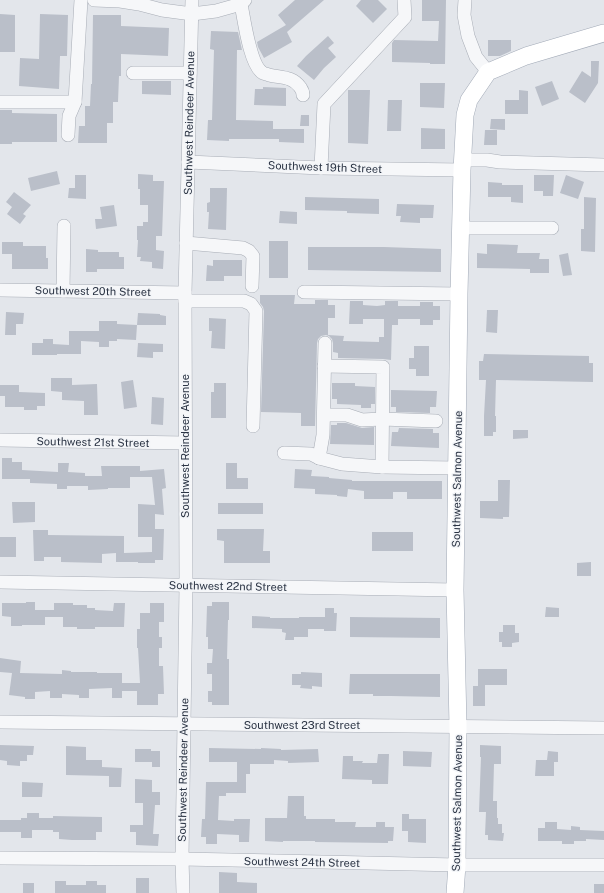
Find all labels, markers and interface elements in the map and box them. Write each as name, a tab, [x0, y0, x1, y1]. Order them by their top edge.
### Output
street label: Southwest Reindeer Avenue	[182, 51, 196, 195]
street label: Southwest 19th Street	[268, 159, 382, 175]
street label: Southwest 20th Street	[35, 284, 151, 298]
street label: Southwest Reindeer Avenue	[179, 374, 191, 518]
street label: Southwest Salmon Avenue	[450, 411, 464, 547]
street label: Southwest 21st Street	[36, 435, 150, 449]
street label: Southwest 22nd Street	[169, 579, 287, 593]
street label: Southwest Reindeer Avenue	[176, 698, 190, 842]
street label: Southwest 23rd Street	[244, 719, 360, 731]
street label: Southwest Salmon Avenue	[450, 735, 464, 871]
street label: Southwest 24th Street	[244, 855, 360, 869]

